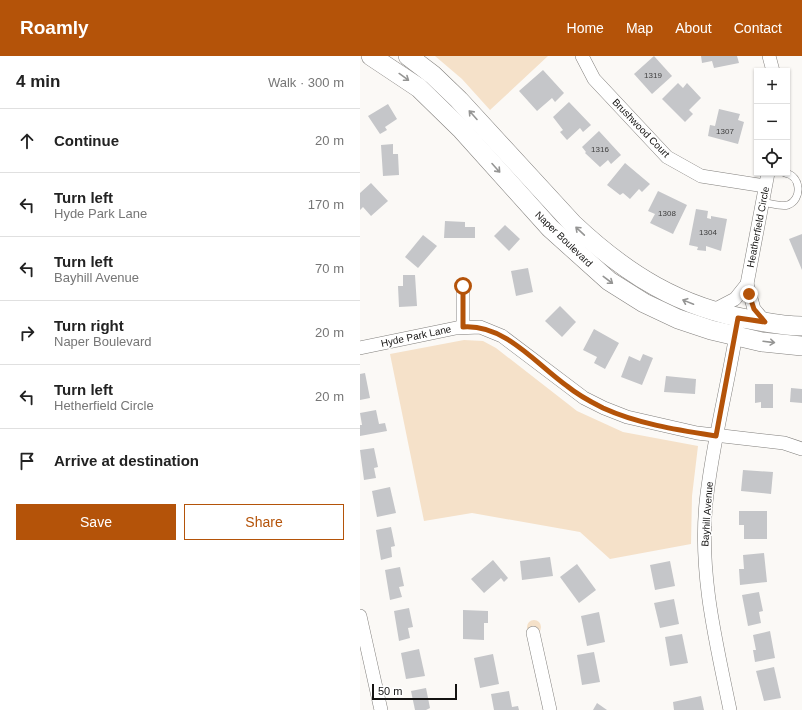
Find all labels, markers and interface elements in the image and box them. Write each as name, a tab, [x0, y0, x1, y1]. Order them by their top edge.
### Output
text: Roamly	[20, 17, 89, 38]
text: Home	[567, 20, 604, 36]
text: Map	[626, 20, 653, 36]
text: About	[675, 20, 712, 36]
text: Contact	[734, 20, 782, 36]
map controls	[754, 68, 790, 176]
button: +	[754, 68, 790, 104]
house number: 1319	[644, 71, 662, 80]
text: 4 min	[16, 72, 60, 91]
one-way arrow	[398, 73, 409, 81]
text: Walk · 300 m	[268, 75, 344, 90]
street label: Brushwood Court	[610, 96, 672, 160]
button: −	[754, 104, 790, 140]
one-way arrow	[468, 110, 477, 120]
house number: 1307	[716, 127, 734, 136]
icon: ahead	[16, 130, 38, 152]
text: Continue	[54, 132, 119, 149]
text: 20 m	[315, 133, 344, 148]
button: locate	[754, 140, 790, 176]
house number: 1316	[591, 145, 609, 154]
one-way arrow	[491, 163, 501, 173]
street label: Heatherfield Circle	[745, 185, 771, 268]
text: Turn left	[54, 189, 113, 206]
icon: left	[16, 194, 38, 216]
text: 170 m	[308, 197, 344, 212]
text: Hyde Park Lane	[54, 206, 147, 221]
street label: Naper Boulevard	[533, 209, 595, 269]
house number: 1308	[658, 209, 676, 218]
one-way arrow	[575, 226, 585, 236]
house number: 1304	[699, 228, 717, 237]
text: Turn left	[54, 253, 113, 270]
icon: left	[16, 258, 38, 280]
text: 70 m	[315, 261, 344, 276]
text: Bayhill Avenue	[54, 270, 139, 285]
one-way arrow	[602, 276, 613, 284]
route start	[454, 277, 472, 295]
route end	[740, 285, 758, 303]
one-way arrow	[682, 297, 694, 305]
text: Turn right	[54, 317, 124, 334]
icon: right	[16, 322, 38, 344]
street label: Hyde Park Lane	[380, 323, 453, 349]
text: 20 m	[315, 325, 344, 340]
text: Naper Boulevard	[54, 334, 152, 349]
one-way arrow	[762, 339, 775, 346]
text: Turn left	[54, 381, 113, 398]
icon: left	[16, 386, 38, 408]
text: 20 m	[315, 389, 344, 404]
text: Hetherfield Circle	[54, 398, 154, 413]
icon: arrive	[16, 450, 38, 472]
text: Arrive at destination	[54, 452, 199, 469]
street label: Bayhill Avenue	[699, 481, 715, 547]
button: Save	[16, 504, 176, 540]
button: Share	[184, 504, 344, 540]
scale bar	[372, 682, 457, 701]
text: 50 m	[378, 685, 402, 697]

